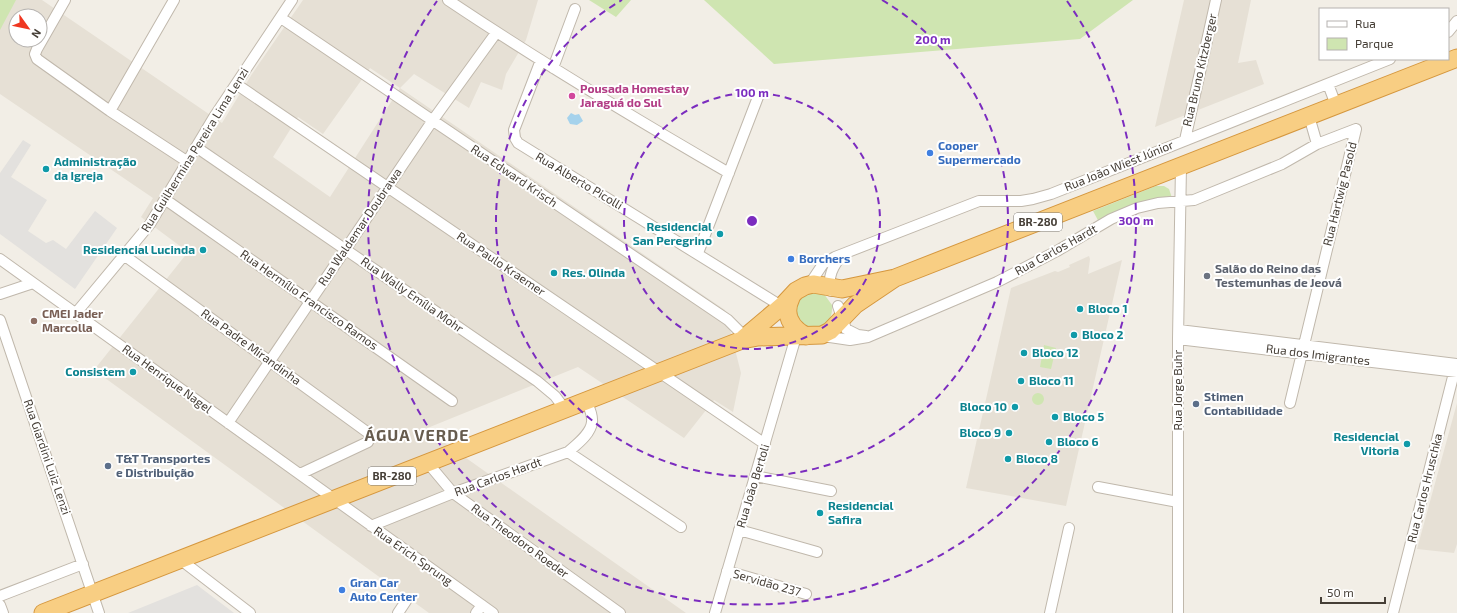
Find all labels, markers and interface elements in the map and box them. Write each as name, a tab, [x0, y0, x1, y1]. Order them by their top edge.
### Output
north arrow	[8, 8, 48, 48]
legend	[1319, 8, 1449, 60]
street label: Rua Bruno Kitzberger	[1179, 12, 1219, 128]
text: Rua	[1355, 16, 1376, 30]
text: N	[29, 27, 44, 41]
text: 200 m	[915, 32, 951, 46]
text: Parque	[1355, 36, 1393, 50]
street label: Rua Guilhermina Pereira Lima Lenzi	[137, 65, 251, 234]
place label: Pousada Homestay Jaraguá do Sul	[580, 81, 689, 109]
text: 100 m	[735, 85, 769, 99]
marker: Pousada Homestay Jaraguá do Sul	[567, 91, 577, 101]
street label: Rua João Wiest Júnior	[1062, 137, 1175, 193]
place label: Cooper Supermercado	[938, 138, 1021, 166]
street label: Rua Hartwig Pasold	[1319, 140, 1359, 247]
street label: Rua Edward Krisch	[469, 141, 561, 209]
marker: Cooper Supermercado	[925, 148, 935, 158]
street label: Rua Alberto Picolli	[533, 149, 626, 212]
place label: Administração da Igreja	[54, 154, 137, 183]
marker: Administração da Igreja	[41, 164, 51, 174]
street label: Rua Waldemar Doubrawa	[315, 165, 404, 288]
road number: BR-280	[1014, 213, 1062, 231]
text: 300 m	[1118, 213, 1154, 227]
centre of rings	[745, 214, 759, 228]
place label: Residencial San Peregrino	[633, 219, 712, 247]
street label: Rua Carlos Hardt	[1012, 221, 1099, 277]
street label: Rua Paulo Kraemer	[455, 228, 549, 298]
marker: Residencial San Peregrino	[715, 229, 725, 239]
place label: Residencial Lucinda	[83, 242, 195, 256]
marker: Residencial Lucinda	[198, 245, 208, 255]
street label: Rua Hermílio Francisco Ramos	[238, 246, 381, 352]
place label: Borchers	[799, 251, 850, 265]
street label: Rua Wally Emília Mohr	[359, 253, 467, 335]
marker: Borchers	[786, 254, 796, 264]
place label: Salão do Reino das Testemunhas de Jeová	[1215, 261, 1342, 289]
place label: Res. Olinda	[562, 265, 625, 279]
marker: Res. Olinda	[549, 268, 559, 278]
marker: Salão do Reino das Testemunhas de Jeová	[1202, 271, 1212, 281]
place label: Bloco 1	[1088, 301, 1128, 315]
marker: Bloco 1	[1075, 304, 1085, 314]
street label: Rua Padre Mirandinha	[199, 305, 304, 387]
place label: CMEI Jader Marcolla	[42, 306, 103, 334]
marker: CMEI Jader Marcolla	[29, 316, 39, 326]
place label: Bloco 2	[1082, 327, 1123, 341]
marker: Bloco 2	[1069, 330, 1079, 340]
street label: Rua Henrique Nagel	[120, 341, 215, 416]
street label: Rua dos Imigrantes	[1265, 341, 1371, 367]
place label: Bloco 12	[1032, 345, 1079, 359]
marker: Bloco 12	[1019, 348, 1029, 358]
street label: Rua Jorge Buhr	[1170, 349, 1184, 430]
place label: Consistem	[65, 364, 125, 378]
marker: Consistem	[128, 367, 138, 377]
place label: Bloco 11	[1029, 373, 1074, 387]
marker: Bloco 11	[1016, 376, 1026, 386]
place label: Stimen Contabilidade	[1204, 389, 1283, 417]
street label: Rua Giardini Luiz Lenzi	[22, 397, 74, 516]
place label: Bloco 10	[960, 399, 1007, 413]
marker: Stimen Contabilidade	[1191, 399, 1201, 409]
marker: Bloco 10	[1010, 402, 1020, 412]
place label: Bloco 5	[1063, 409, 1104, 423]
marker: Bloco 5	[1050, 412, 1060, 422]
district label: ÁGUA VERDE	[365, 425, 469, 444]
place label: Bloco 9	[960, 425, 1001, 439]
marker: Bloco 9	[1004, 428, 1014, 438]
place label: Residencial Vitoria	[1334, 429, 1399, 457]
street label: Rua Carlos Hruschka	[1404, 432, 1444, 544]
place label: Bloco 6	[1057, 434, 1098, 448]
marker: Bloco 6	[1044, 437, 1054, 447]
marker: Residencial Vitoria	[1402, 439, 1412, 449]
street label: Rua João Bertoli	[733, 442, 771, 529]
place label: T&T Transportes e Distribuição	[116, 451, 210, 480]
place label: Bloco 8	[1016, 451, 1058, 465]
street label: Rua Carlos Hardt	[452, 454, 544, 498]
marker: Bloco 8	[1003, 454, 1013, 464]
marker: T&T Transportes e Distribuição	[103, 461, 113, 471]
road number: BR-280	[368, 467, 416, 485]
place label: Residencial Safira	[828, 498, 894, 526]
street label: Rua Theodoro Roeder	[469, 500, 572, 580]
marker: Residencial Safira	[815, 508, 825, 518]
street label: Rua Erich Sprung	[372, 523, 456, 588]
street label: Servidão 237	[732, 566, 803, 598]
place label: Gran Car Auto Center	[350, 575, 417, 603]
scale bar	[1321, 579, 1385, 605]
marker: Gran Car Auto Center	[337, 585, 347, 595]
text: 50 m	[1327, 585, 1354, 599]

